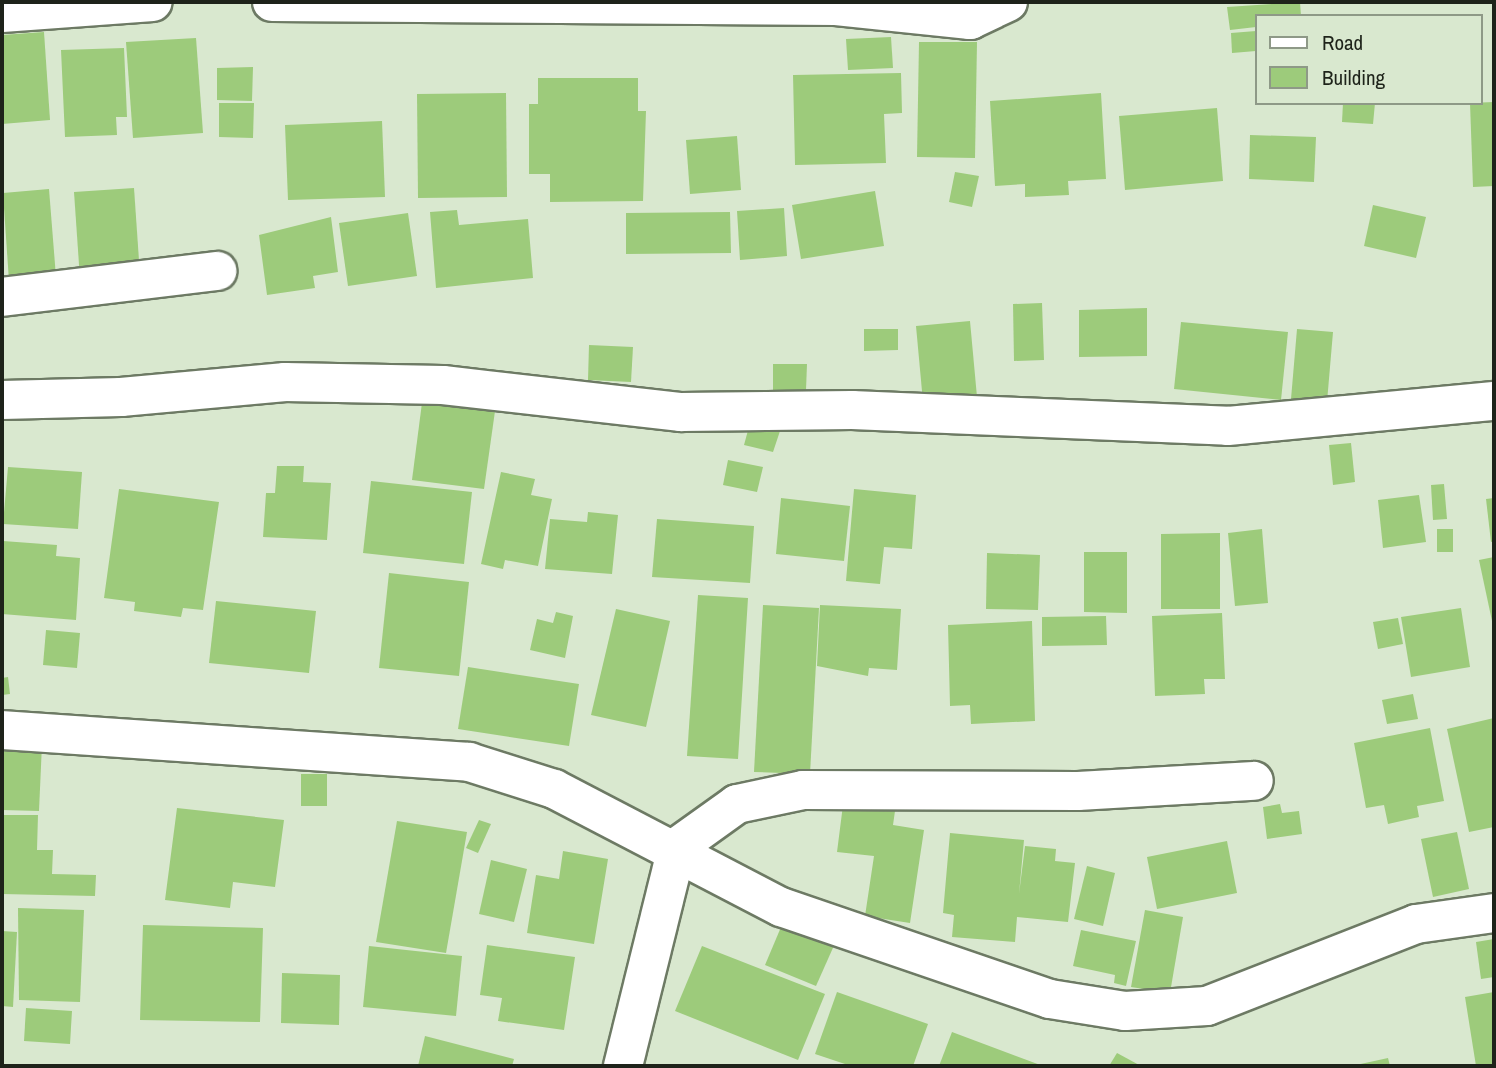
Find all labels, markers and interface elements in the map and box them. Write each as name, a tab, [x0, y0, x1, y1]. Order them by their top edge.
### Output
legend	[1254, 14, 1482, 105]
text: Road	[1322, 28, 1363, 57]
text: Building	[1322, 63, 1385, 92]

